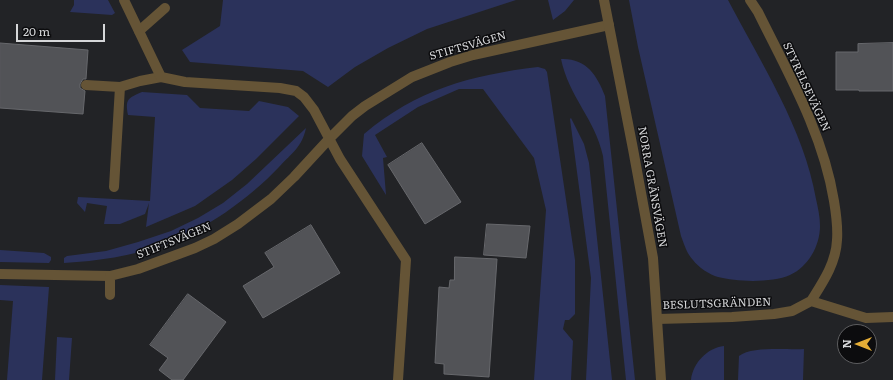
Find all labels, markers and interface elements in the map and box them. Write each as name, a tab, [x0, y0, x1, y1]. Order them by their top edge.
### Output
scale bar	[18, 16, 107, 42]
text: 20 m	[23, 22, 50, 40]
street label: STIFTSVÄGEN	[428, 29, 508, 63]
street label: STYRELSEVÄGEN	[780, 40, 832, 134]
street label: NORRA GRÄNSVÄGEN	[635, 125, 669, 249]
street label: STIFTSVÄGEN	[135, 220, 213, 262]
street label: BESLUTSGRÄNDEN	[662, 296, 772, 312]
north arrow	[837, 324, 877, 364]
text: N	[838, 339, 854, 349]

